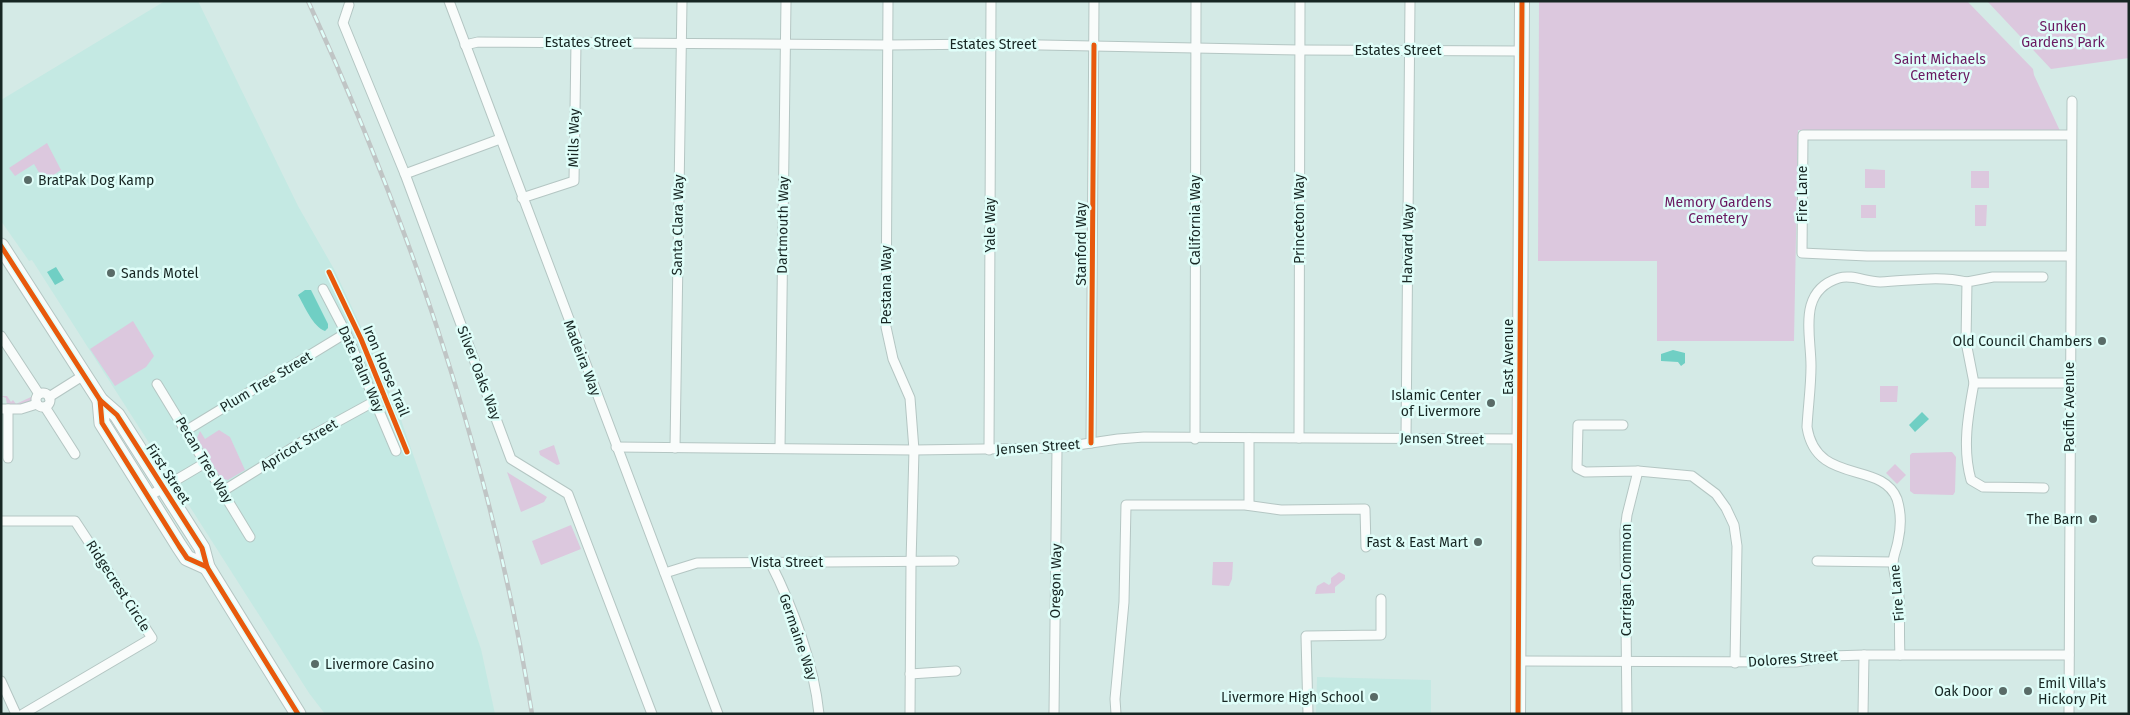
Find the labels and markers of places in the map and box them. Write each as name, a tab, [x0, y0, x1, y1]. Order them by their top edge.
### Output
place label: BratPak Dog Kamp	[38, 172, 154, 189]
marker: BratPak Dog Kamp	[22, 174, 34, 186]
place label: Sands Motel	[121, 265, 199, 282]
marker: Sands Motel	[105, 267, 117, 279]
place label: Old Council Chambers	[1952, 333, 2092, 350]
marker: Old Council Chambers	[2096, 335, 2108, 347]
place label: Islamic Center of Livermore	[1391, 387, 1482, 420]
marker: Islamic Center of Livermore	[1485, 397, 1497, 409]
place label: The Barn	[2026, 511, 2083, 528]
marker: The Barn	[2087, 513, 2099, 525]
place label: Fast & East Mart	[1366, 534, 1469, 551]
marker: Fast & East Mart	[1472, 536, 1484, 548]
place label: Livermore Casino	[325, 656, 434, 673]
marker: Livermore Casino	[309, 658, 321, 670]
place label: Emil Villa's Hickory Pit	[2038, 675, 2107, 708]
place label: Oak Door	[1934, 683, 1994, 700]
marker: Oak Door	[1997, 685, 2009, 697]
marker: Emil Villa's Hickory Pit	[2022, 685, 2034, 697]
place label: Livermore High School	[1221, 689, 1364, 706]
marker: Livermore High School	[1368, 691, 1380, 703]

